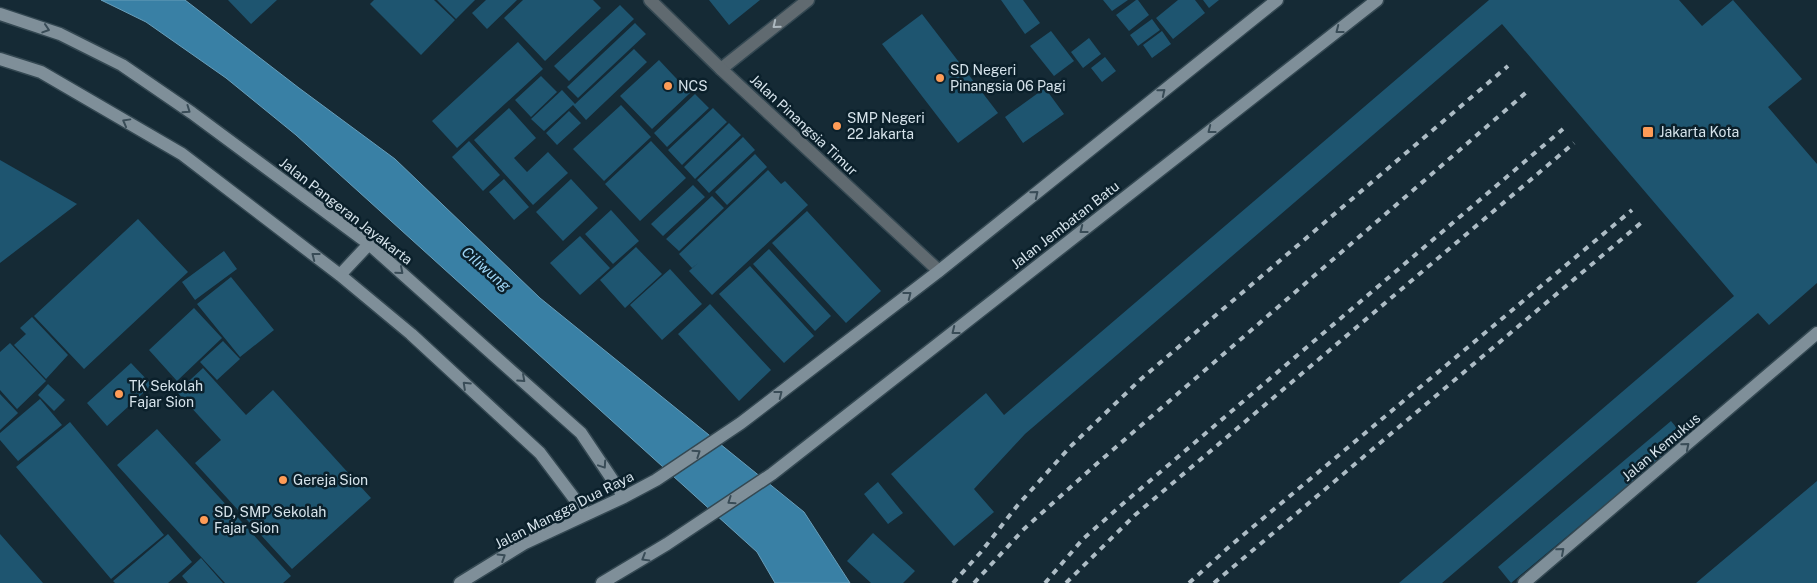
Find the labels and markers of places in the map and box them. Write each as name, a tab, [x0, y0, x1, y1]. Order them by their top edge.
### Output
place label: SD Negeri Pinangsia 06 Pagi	[950, 62, 1066, 94]
marker: SD Negeri Pinangsia 06 Pagi	[934, 72, 946, 84]
place label: NCS	[678, 78, 708, 94]
marker: NCS	[662, 80, 674, 92]
place label: SMP Negeri 22 Jakarta	[847, 110, 925, 142]
marker: SMP Negeri 22 Jakarta	[831, 120, 843, 132]
place label: Jakarta Kota	[1659, 124, 1739, 140]
marker: Jakarta Kota	[1641, 125, 1655, 139]
place label: TK Sekolah Fajar Sion	[129, 378, 203, 410]
marker: TK Sekolah Fajar Sion	[113, 388, 125, 400]
place label: Gereja Sion	[293, 472, 368, 488]
marker: Gereja Sion	[277, 474, 289, 486]
place label: SD, SMP Sekolah Fajar Sion	[214, 504, 326, 536]
marker: SD, SMP Sekolah Fajar Sion	[198, 514, 210, 526]

